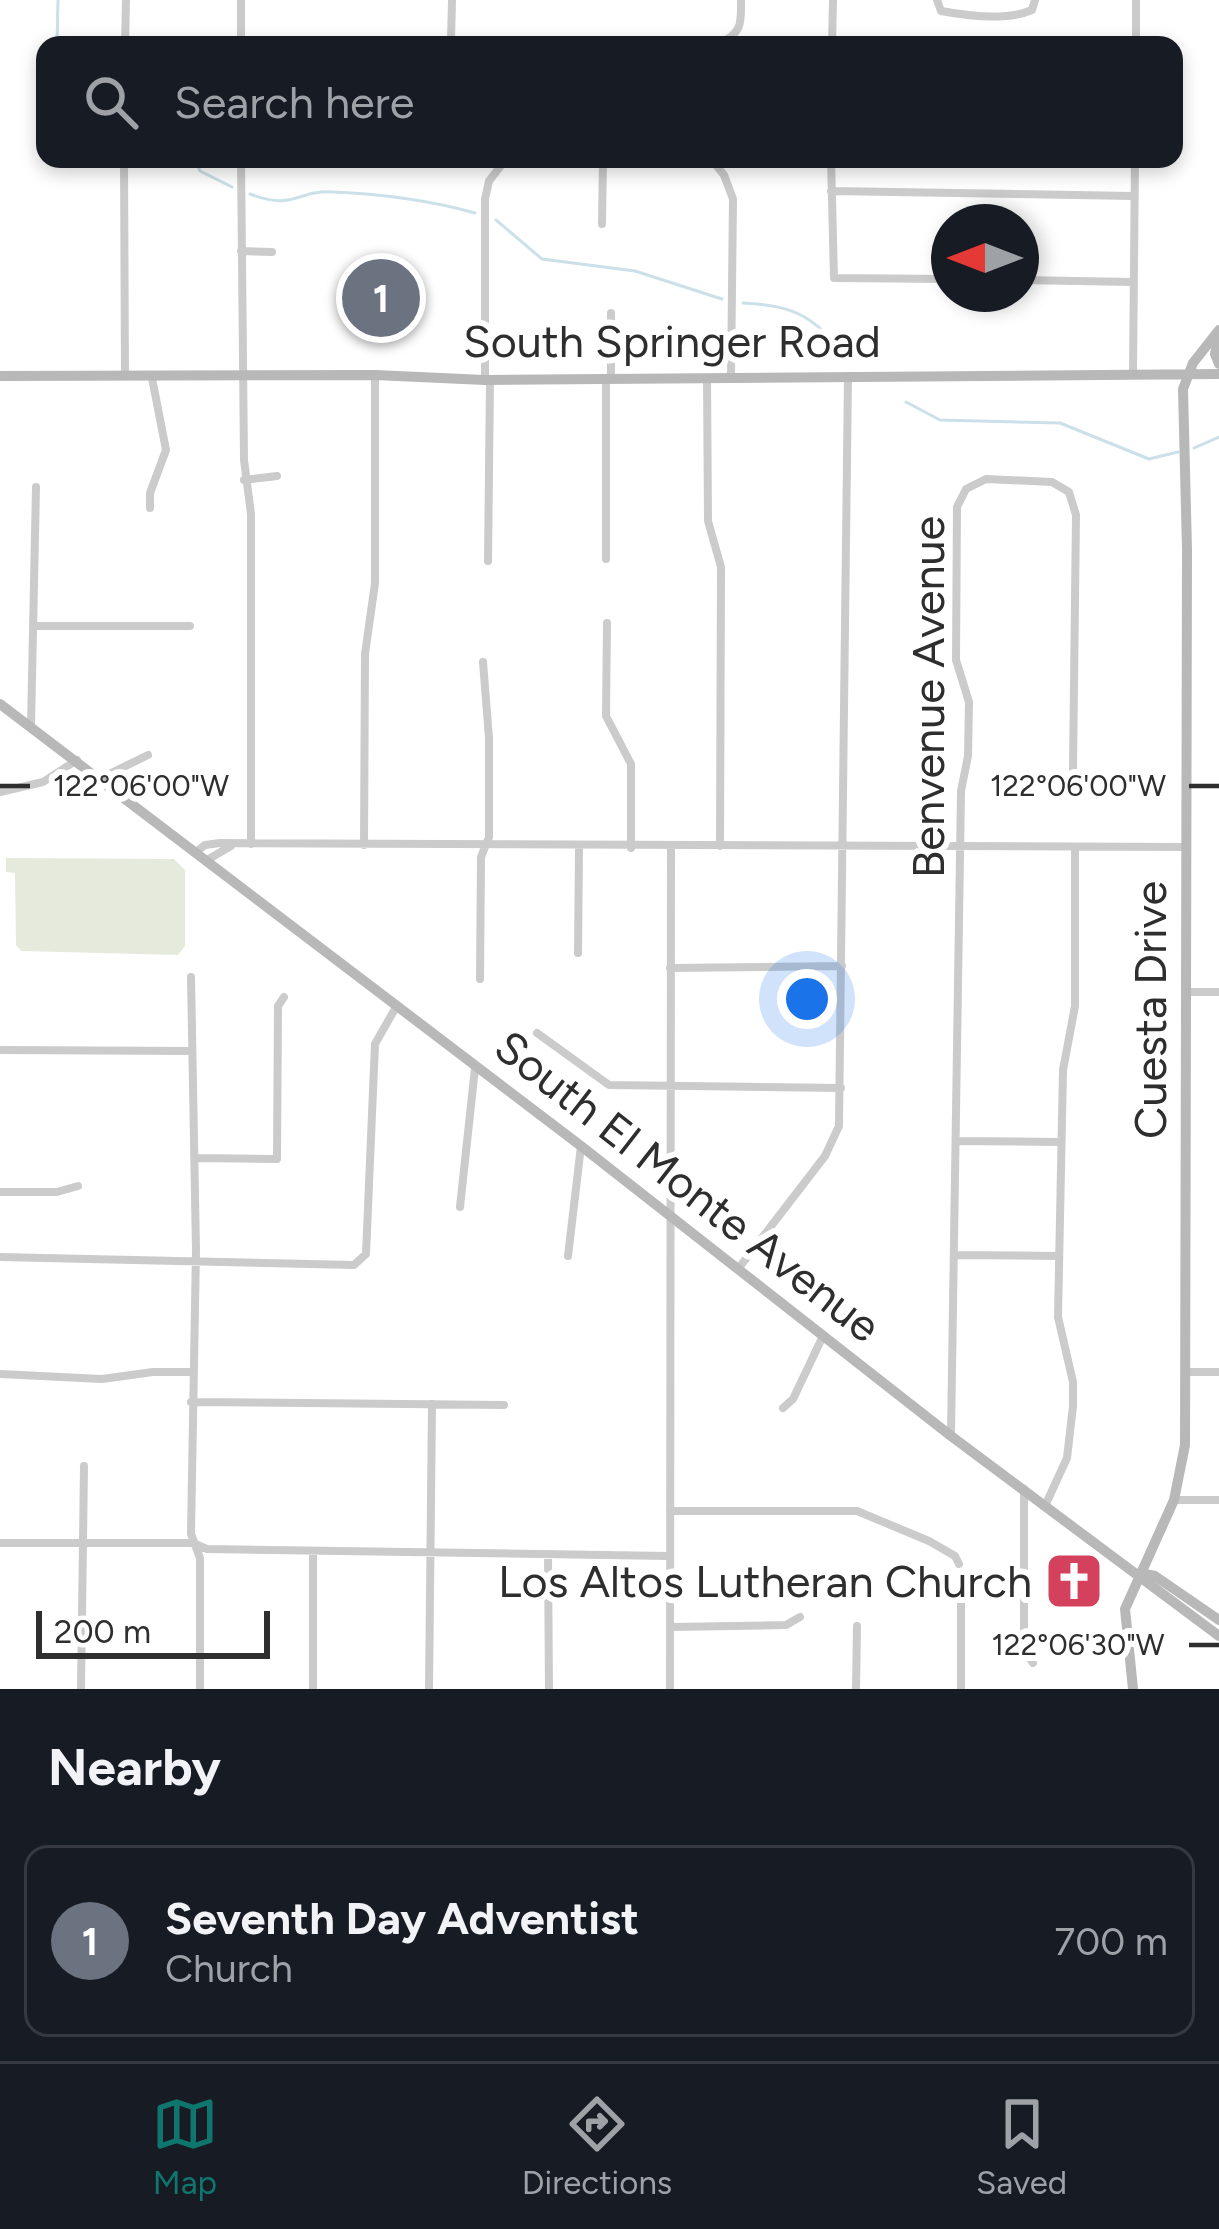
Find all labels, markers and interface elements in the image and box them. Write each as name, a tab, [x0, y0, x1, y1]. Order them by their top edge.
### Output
search box	[36, 36, 1183, 168]
icon: search	[78, 69, 144, 135]
text: Search here	[174, 75, 414, 129]
north arrow	[931, 204, 1039, 312]
pin: 1	[342, 253, 420, 343]
street label: South Springer Road	[463, 314, 881, 368]
street label: Benvenue Avenue	[901, 516, 955, 878]
text: 122°06'00"W	[53, 767, 229, 804]
text: 122°06'00"W	[990, 767, 1166, 804]
street label: Cuesta Drive	[1123, 881, 1177, 1139]
your location	[777, 969, 837, 1029]
street label: South El Monte Avenue	[485, 1019, 891, 1353]
church icon: Los Altos Lutheran Church	[1043, 1550, 1105, 1612]
place label: Los Altos Lutheran Church	[498, 1554, 1032, 1608]
scale bar	[36, 1605, 270, 1658]
text: 200 m	[54, 1612, 151, 1651]
text: 122°06'30"W	[991, 1626, 1165, 1663]
text: Nearby	[48, 1737, 221, 1798]
text: Seventh Day Adventist	[165, 1891, 639, 1945]
text: 1	[82, 1918, 98, 1965]
text: 700 m	[1054, 1918, 1168, 1965]
text: Church	[165, 1945, 293, 1992]
tab: Map	[152, 2091, 218, 2202]
tab: Directions	[522, 2091, 672, 2202]
tab: Saved	[976, 2091, 1067, 2202]

